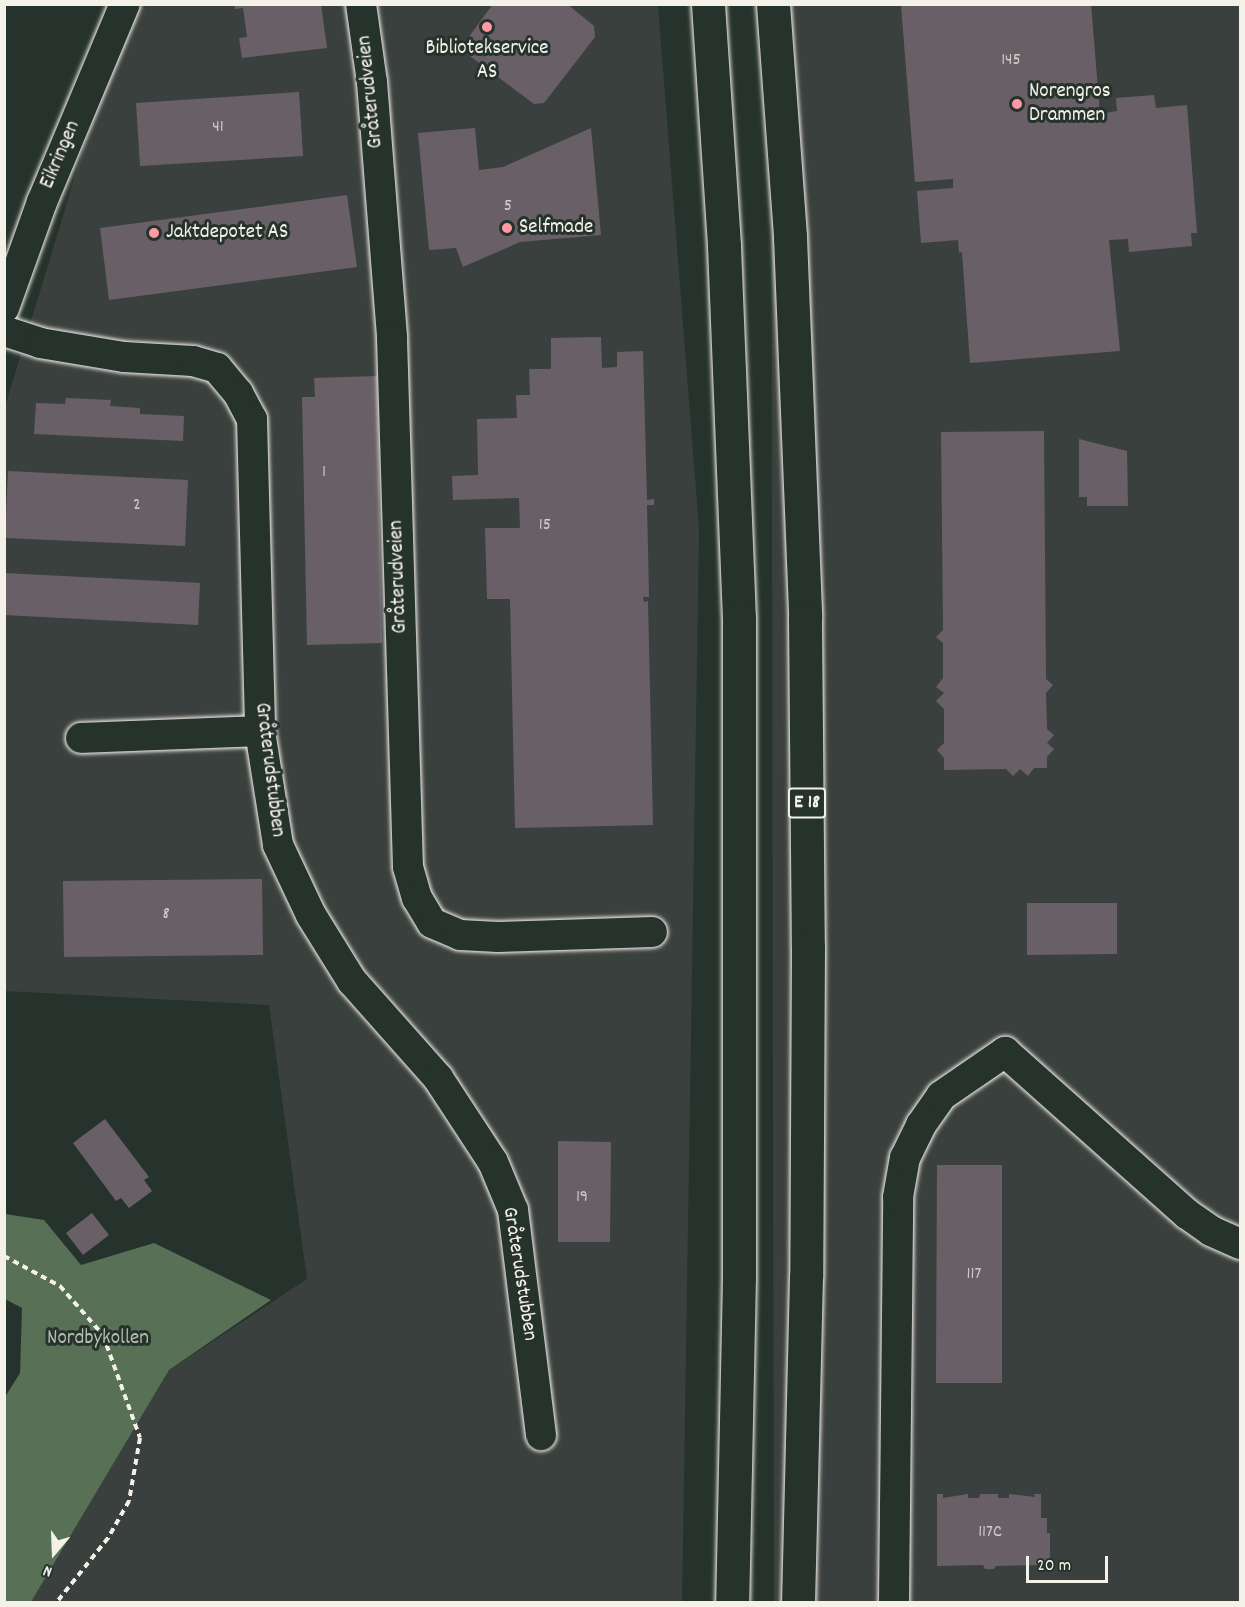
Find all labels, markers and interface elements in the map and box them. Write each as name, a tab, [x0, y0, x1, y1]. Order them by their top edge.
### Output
marker: Bibliotekservice AS	[480, 20, 494, 34]
street label: Gråterudveien	[353, 34, 389, 150]
place label: Bibliotekservice AS	[426, 36, 548, 86]
house number: 145	[1001, 50, 1021, 72]
place label: Norengros Drammen	[1029, 79, 1111, 129]
marker: Norengros Drammen	[1010, 97, 1024, 111]
street label: Eikringen	[35, 117, 87, 193]
house number: 41	[212, 117, 224, 139]
house number: 5	[504, 196, 512, 218]
place label: Selfmade	[519, 215, 593, 241]
place label: Jaktdepotet AS	[166, 220, 288, 246]
marker: Selfmade	[500, 221, 514, 235]
marker: Jaktdepotet AS	[147, 226, 161, 240]
house number: 1	[322, 462, 326, 484]
house number: 2	[133, 495, 141, 517]
house number: 15	[539, 515, 551, 537]
street label: Gråterudveien	[384, 520, 414, 634]
street label: Gråterudstubben	[248, 701, 290, 839]
road number: E 18	[788, 786, 826, 820]
house number: 8	[162, 904, 170, 926]
house number: 19	[576, 1187, 588, 1209]
street label: Gråterudstubben	[496, 1205, 542, 1343]
house number: 117	[967, 1264, 981, 1286]
park label: Nordbykollen	[47, 1326, 149, 1352]
house number: 117C	[978, 1522, 1002, 1544]
north arrow	[24, 1523, 84, 1583]
scale bar	[1029, 1544, 1112, 1582]
text: 20 m	[1037, 1554, 1071, 1579]
text: N	[40, 1558, 55, 1583]

